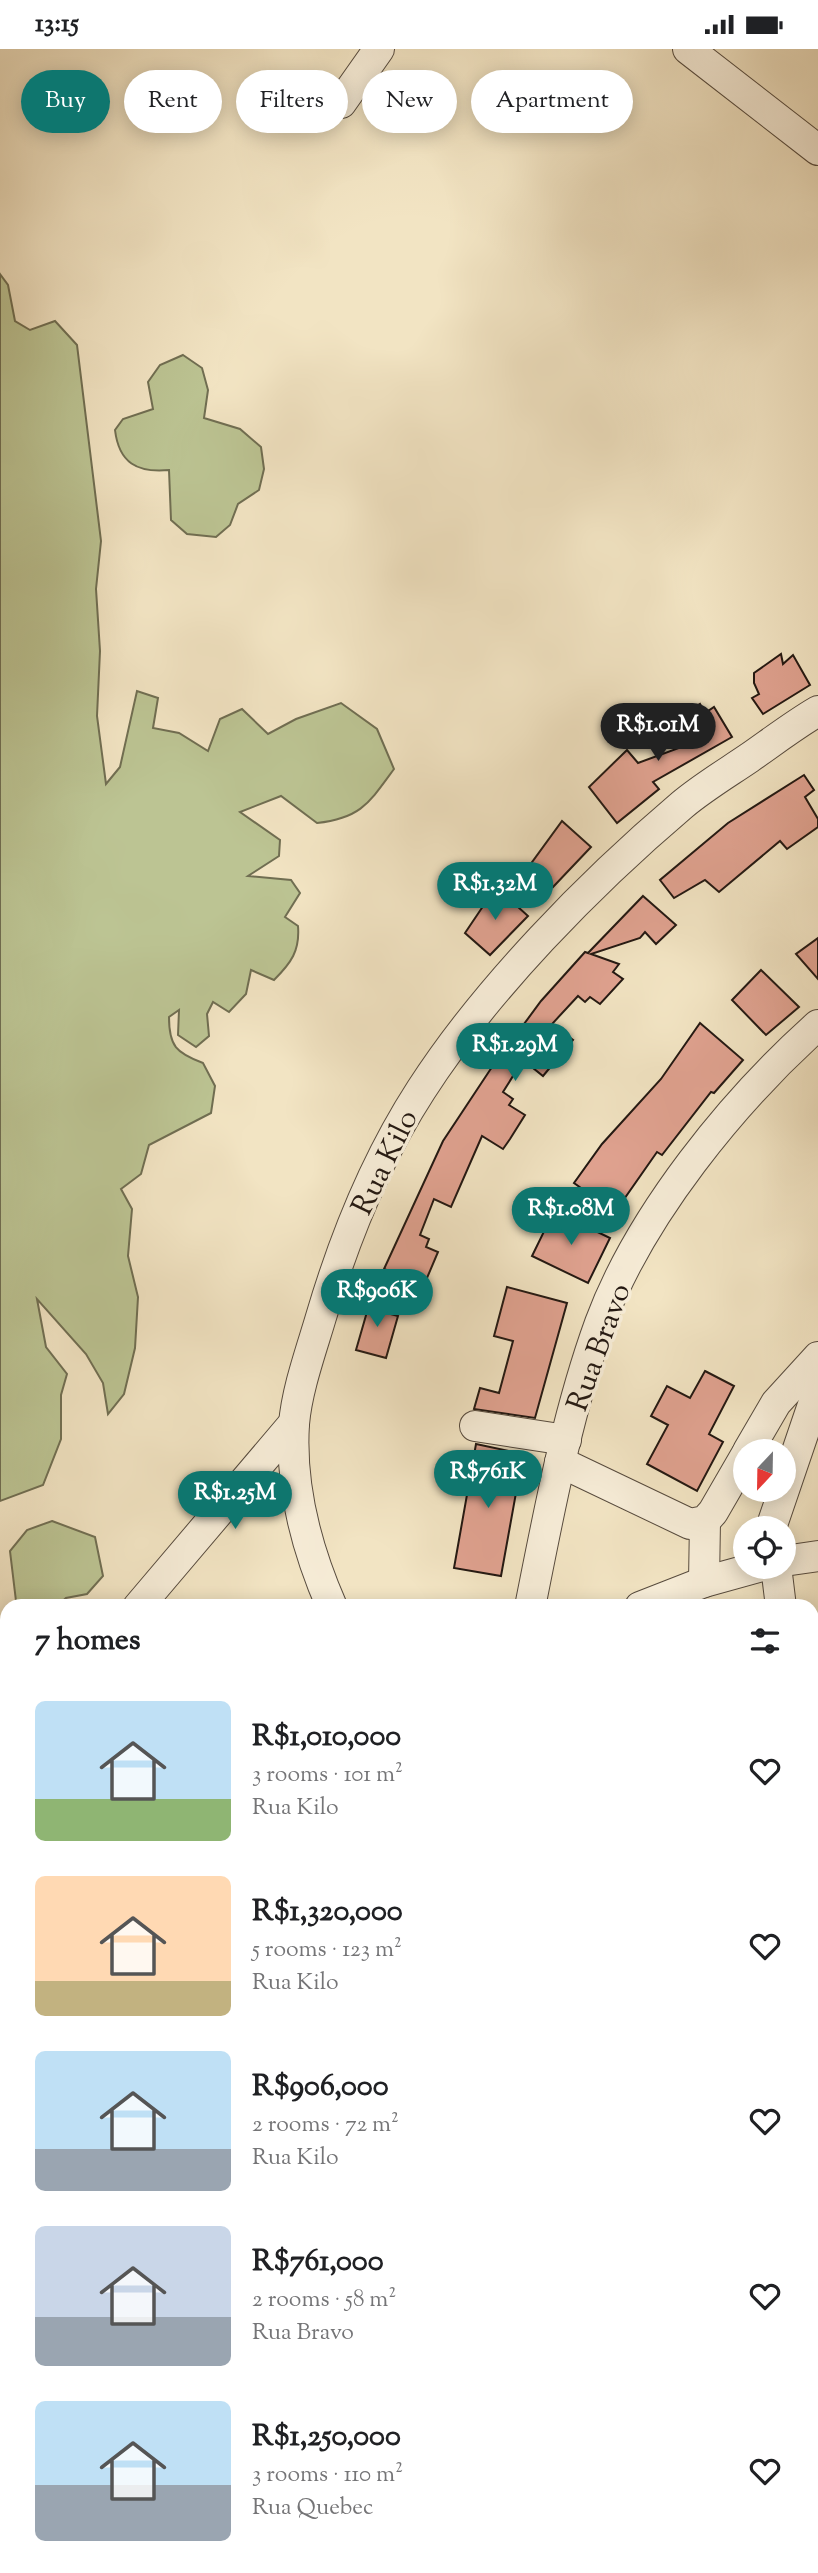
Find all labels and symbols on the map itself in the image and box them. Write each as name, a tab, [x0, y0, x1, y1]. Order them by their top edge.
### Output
pin: R$1.01M	[593, 703, 723, 763]
pin: R$1.32M	[430, 863, 560, 922]
pin: R$1.29M	[450, 1023, 580, 1083]
street label: Rua Kilo	[342, 1103, 430, 1223]
pin: R$1.08M	[506, 1187, 636, 1247]
pin: R$906K	[320, 1269, 434, 1329]
street label: Rua Bravo	[557, 1278, 643, 1418]
north arrow	[733, 1439, 796, 1501]
pin: R$761K	[431, 1451, 545, 1510]
pin: R$1.25M	[170, 1471, 300, 1531]

